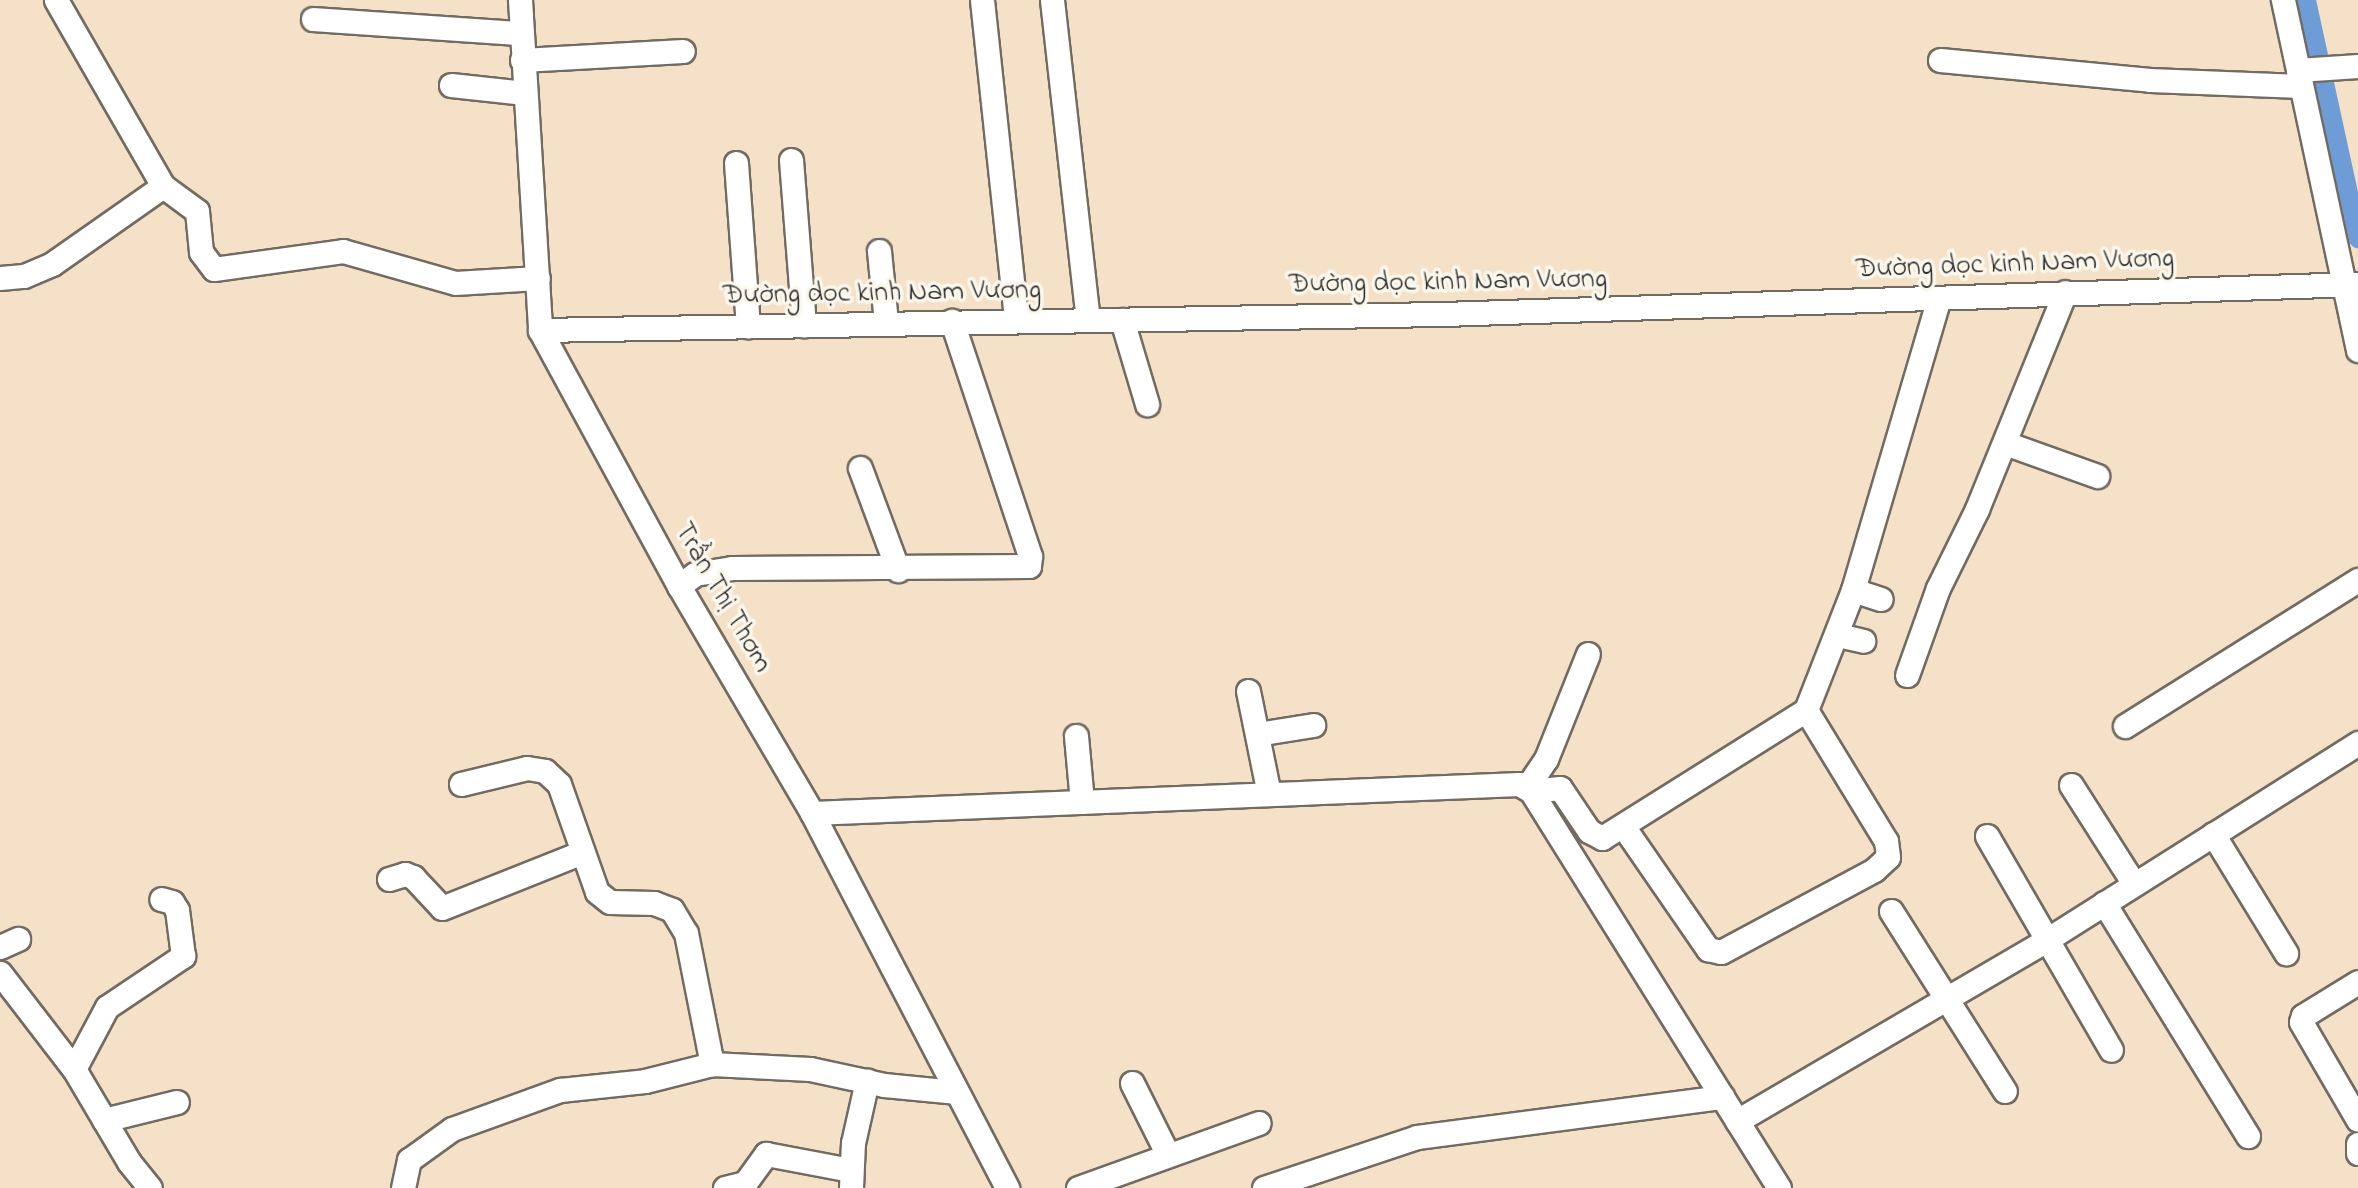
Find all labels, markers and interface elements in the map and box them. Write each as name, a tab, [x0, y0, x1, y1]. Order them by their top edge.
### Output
street label: Đường dọc kinh Nam Vương	[1855, 243, 2175, 287]
street label: Đường dọc kinh Nam Vương	[1289, 263, 1607, 303]
street label: Đường dọc kinh Nam Vương	[723, 274, 1041, 314]
street label: Trần Thị Thơm	[666, 517, 778, 679]

